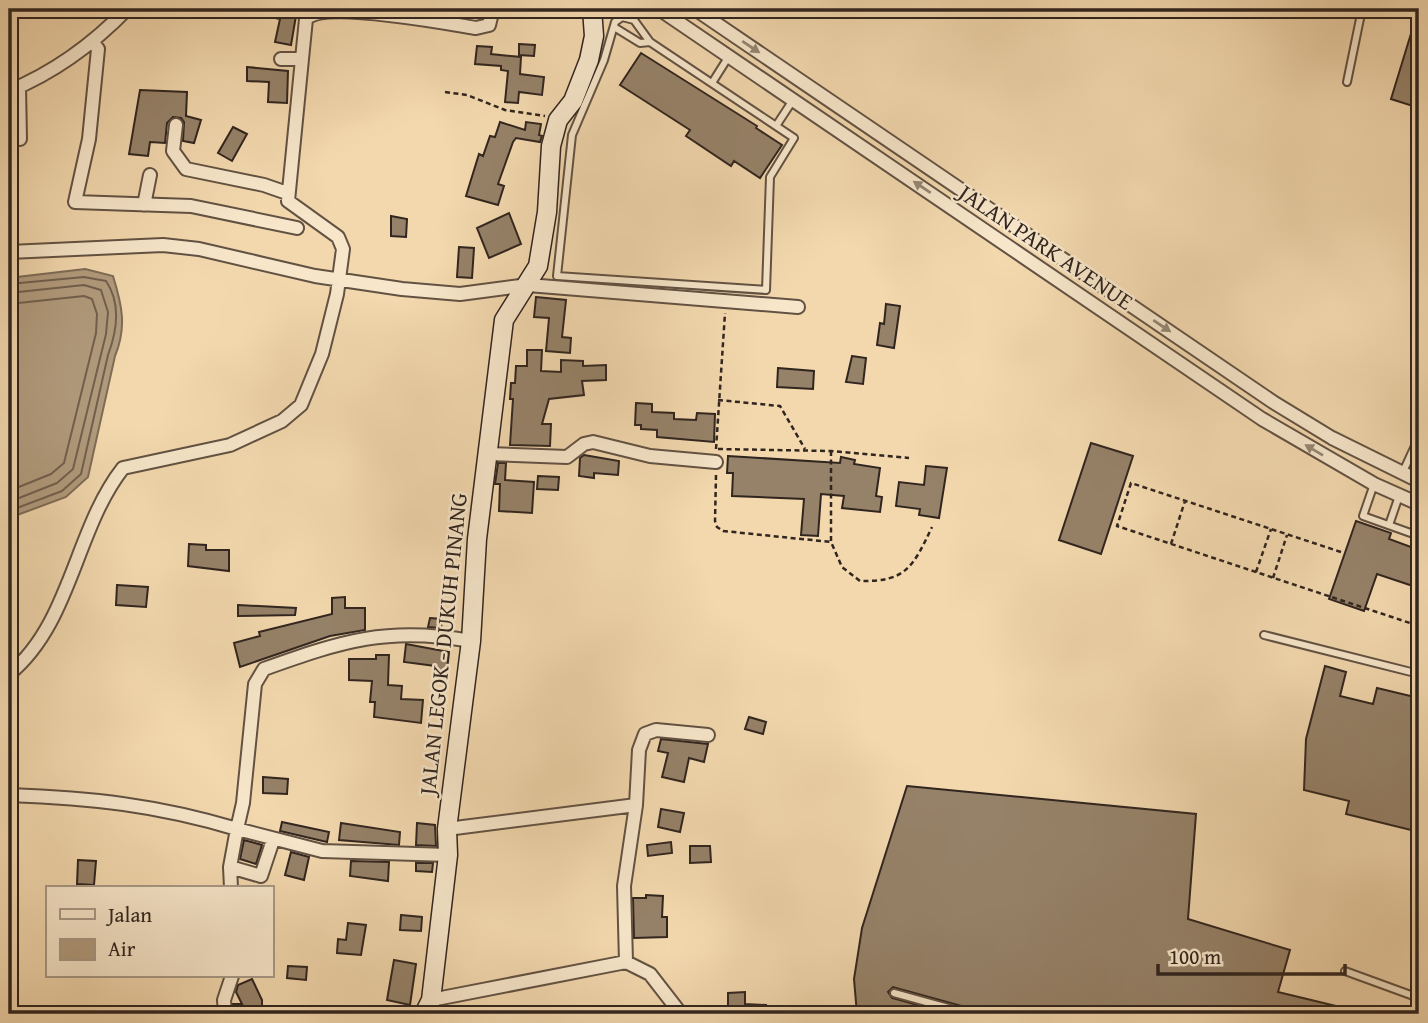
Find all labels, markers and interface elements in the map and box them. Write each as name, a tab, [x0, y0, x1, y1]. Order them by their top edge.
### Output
one-way arrow	[742, 40, 761, 53]
street label: JALAN PARK AVENUE	[950, 174, 1140, 317]
one-way arrow	[912, 181, 931, 194]
one-way arrow	[1153, 320, 1172, 333]
one-way arrow	[1305, 444, 1324, 457]
street label: JALAN LEGOK - DUKUH PINANG	[410, 491, 475, 800]
legend	[46, 886, 273, 978]
text: Jalan	[105, 899, 152, 930]
scale bar	[1158, 932, 1346, 976]
text: Air	[108, 933, 136, 964]
text: 100 m	[1169, 941, 1221, 972]

